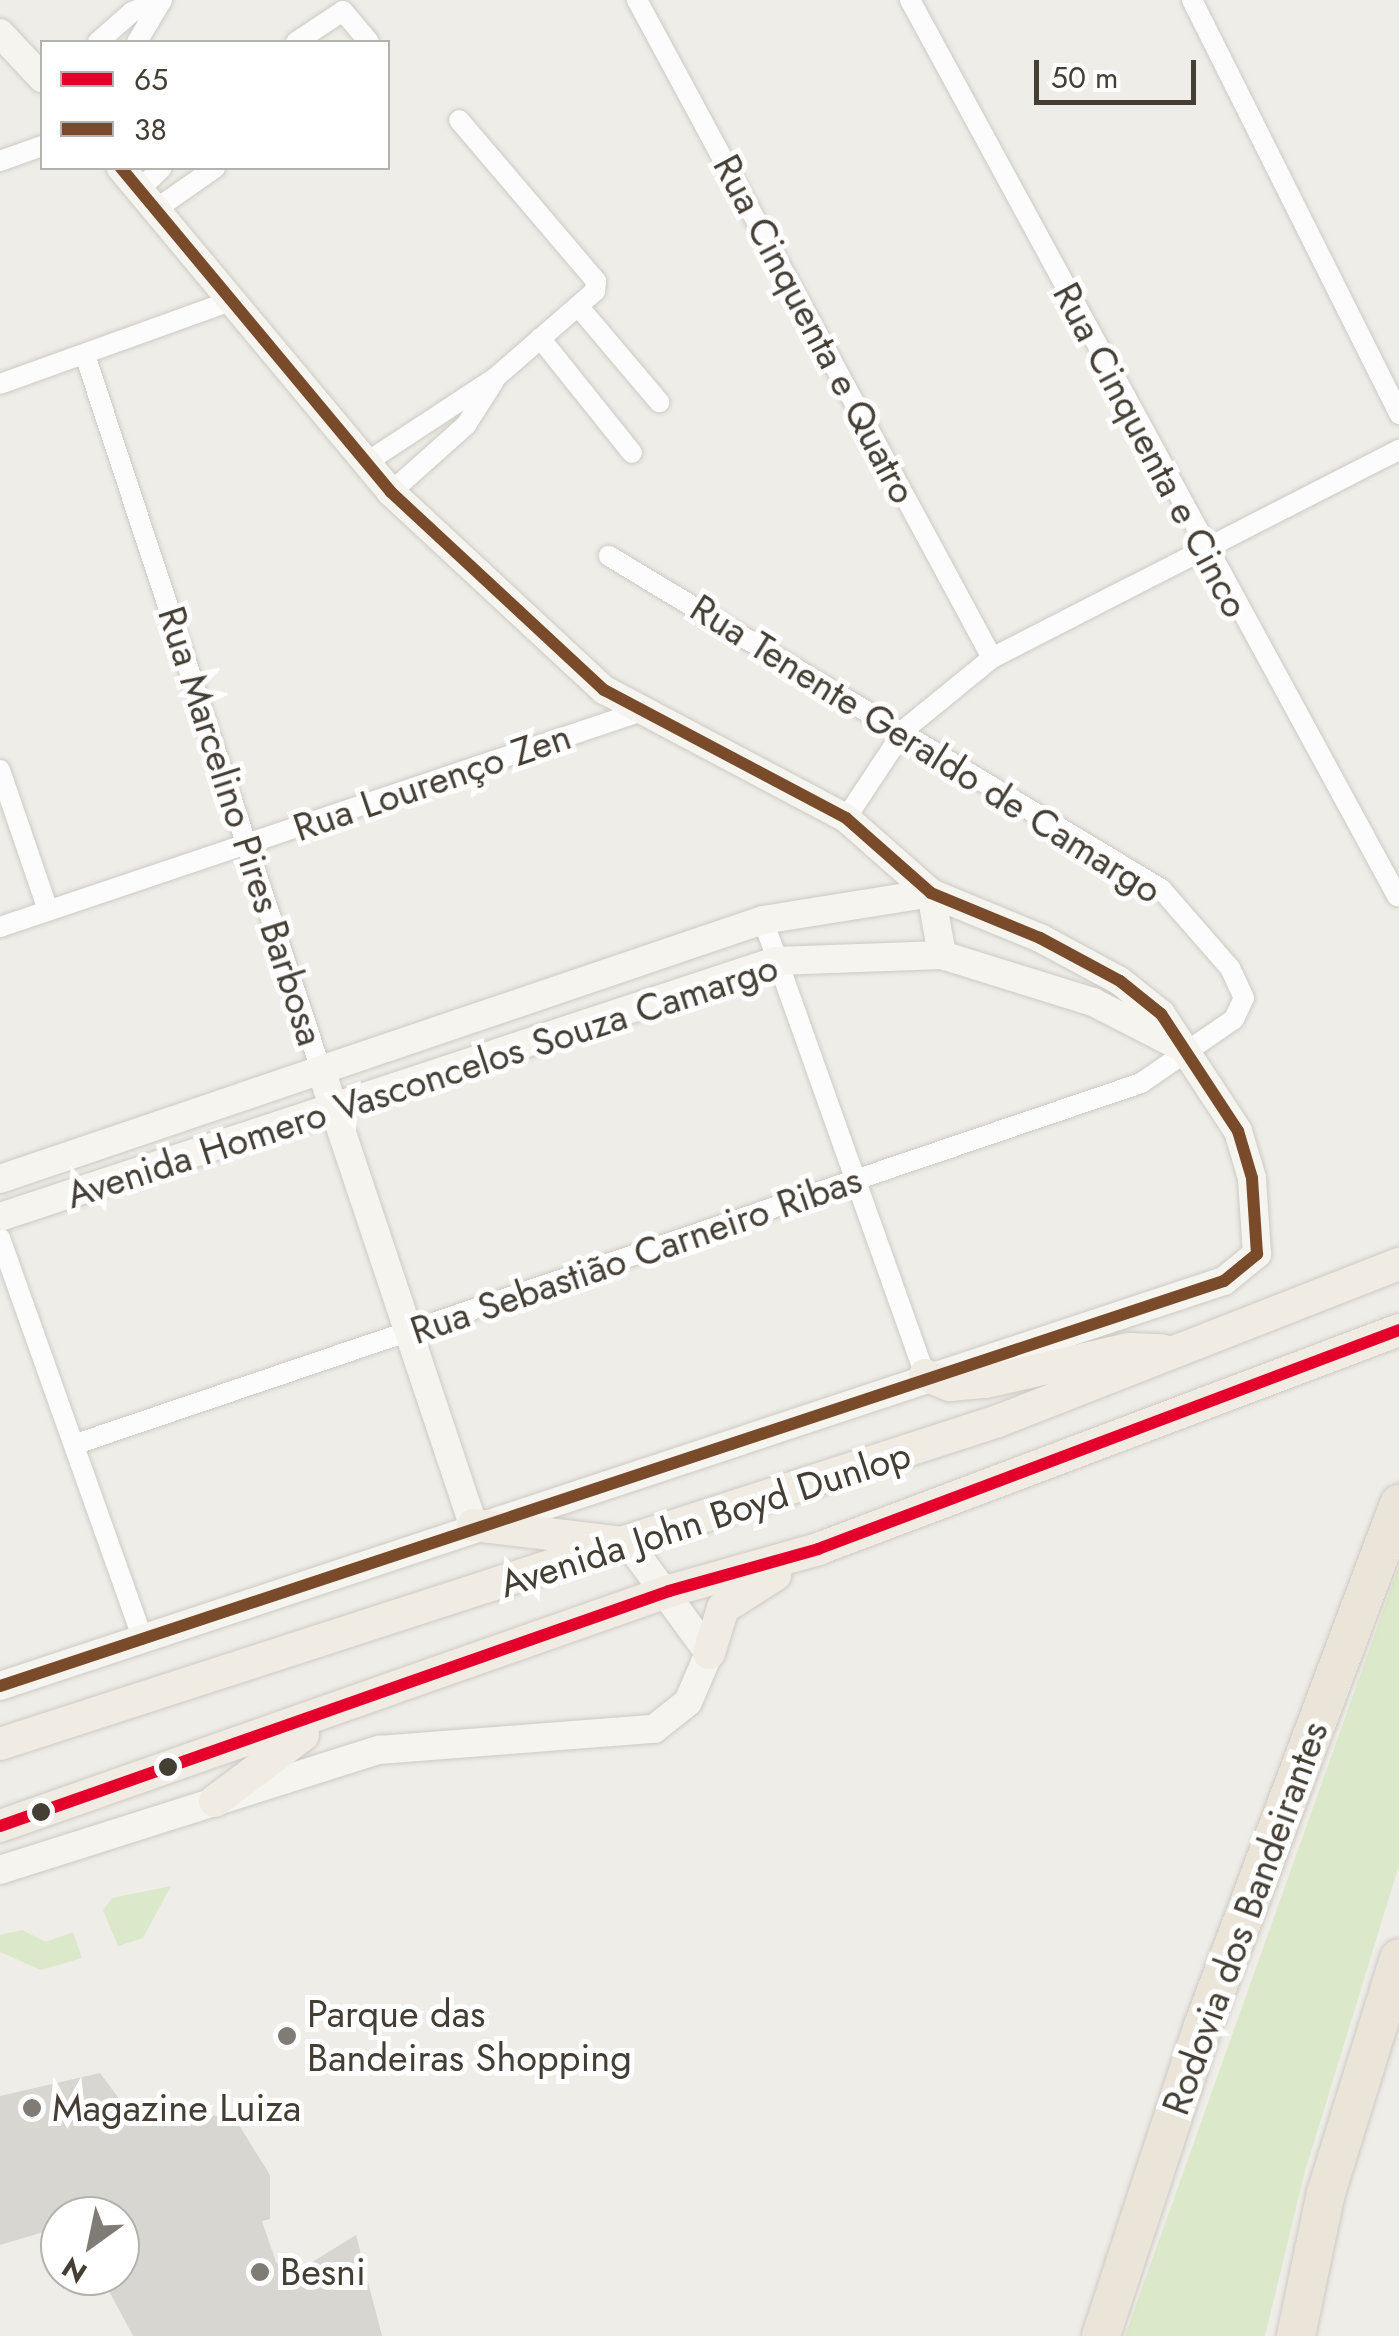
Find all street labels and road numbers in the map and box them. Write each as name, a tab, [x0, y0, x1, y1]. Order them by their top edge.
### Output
street label: Rua Cinquenta e Quatro	[704, 147, 926, 511]
street label: Rua Cinquenta e Cinco	[1043, 275, 1259, 625]
street label: Rua Tenente Geraldo de Camargo	[682, 585, 1170, 913]
street label: Rua Marcelino Pires Barbosa	[148, 601, 334, 1051]
street label: Rua Lourenço Zen	[287, 713, 577, 851]
street label: Avenida Homero Vasconcelos Souza Camargo	[61, 944, 783, 1218]
street label: Rua Sebastião Carneiro Ribas	[405, 1156, 867, 1354]
street label: Avenida John Boyd Dunlop	[494, 1431, 916, 1607]
street label: Rodovia dos Bandeirantes	[1153, 1715, 1337, 2121]

